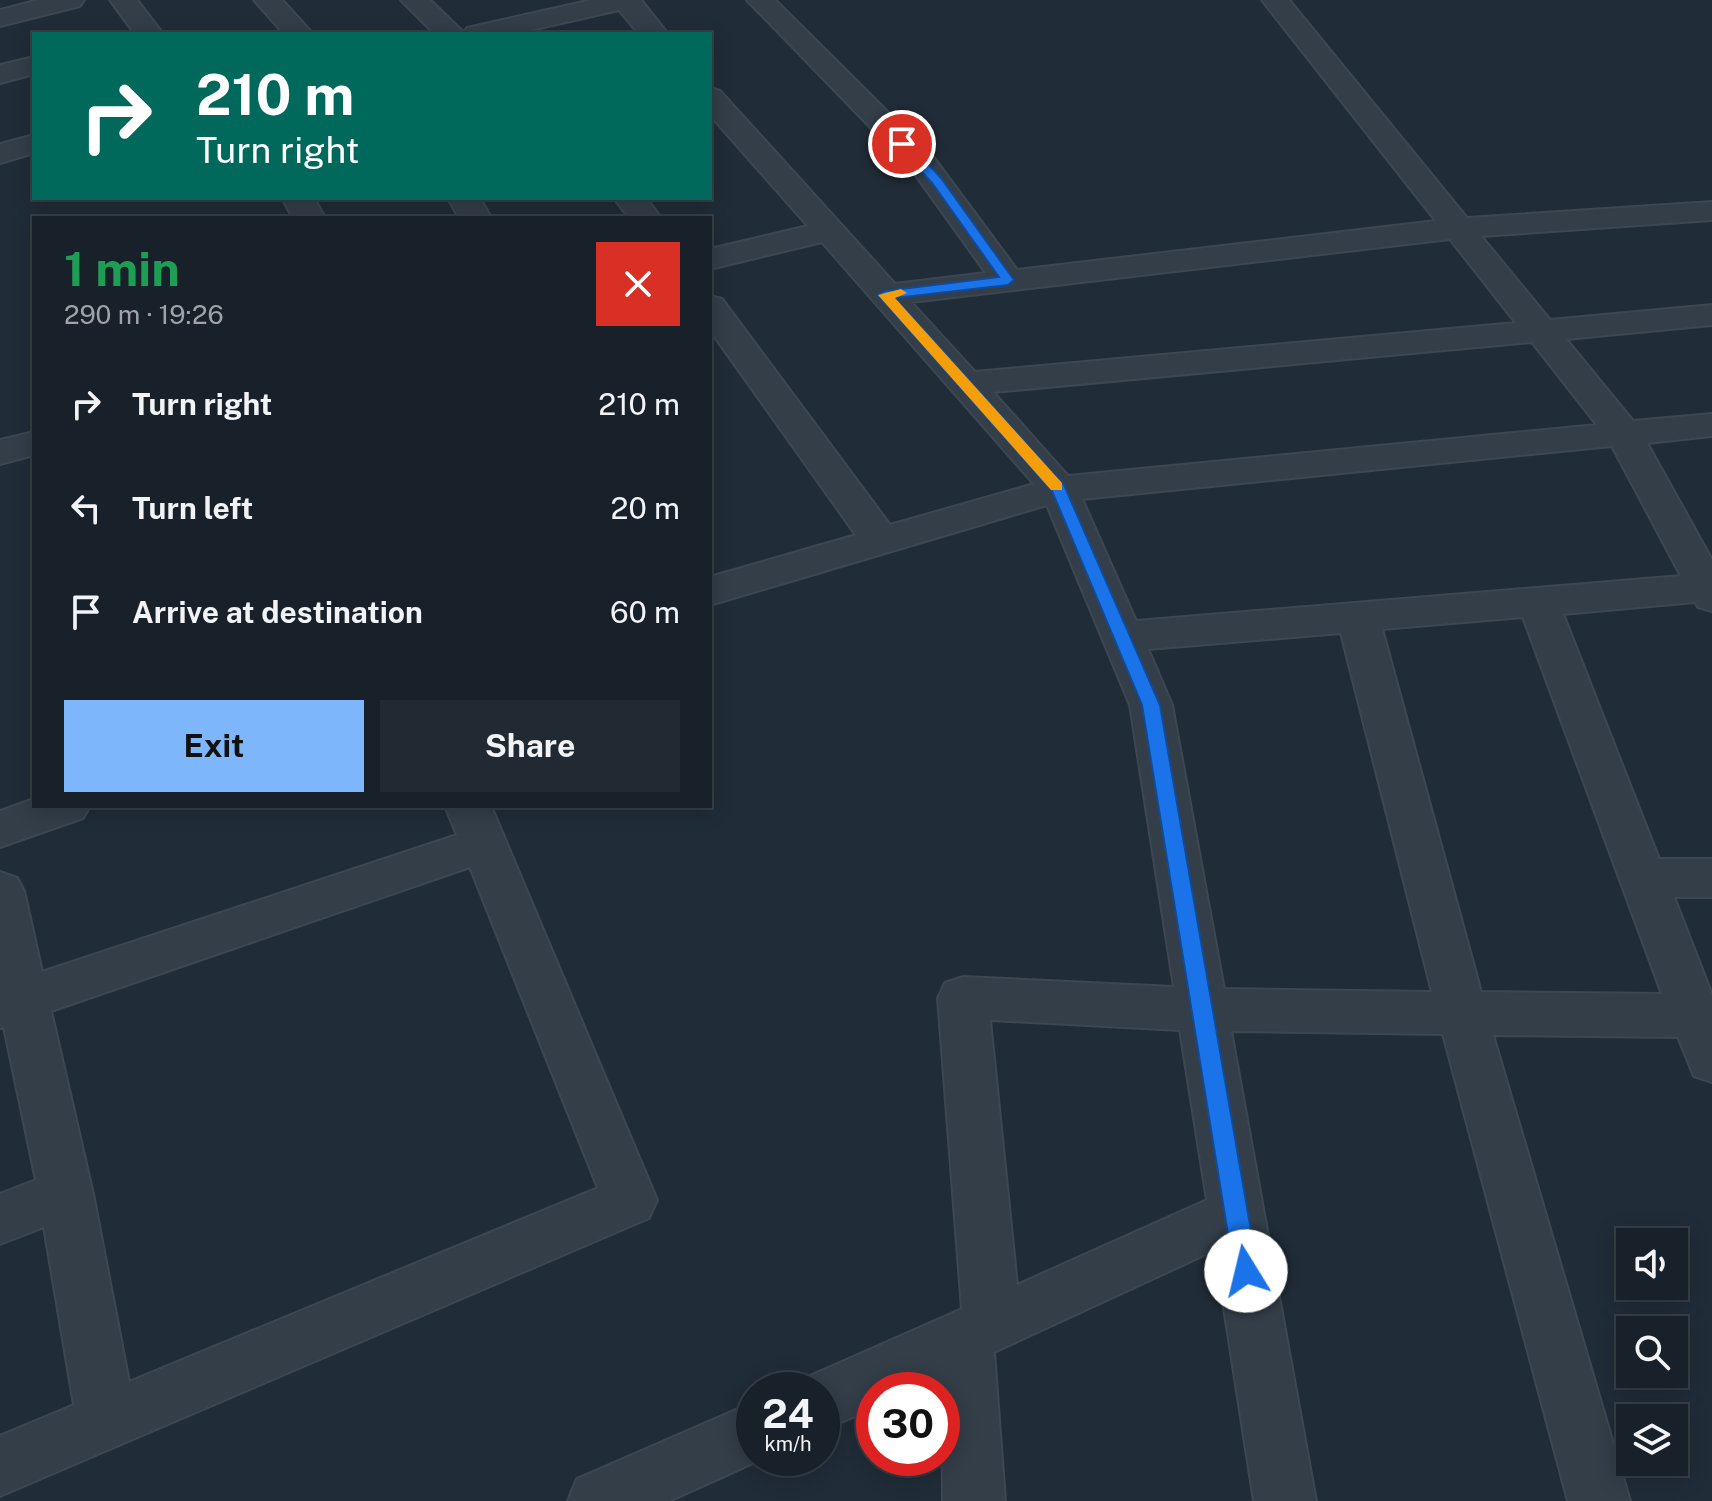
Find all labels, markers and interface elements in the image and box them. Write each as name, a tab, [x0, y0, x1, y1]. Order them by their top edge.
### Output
text: 210 m	[196, 62, 354, 128]
icon: right	[64, 64, 168, 168]
pin	[868, 110, 936, 178]
icon: arrive	[880, 122, 924, 166]
text: Turn right	[196, 129, 359, 171]
text: 1 min	[64, 240, 180, 297]
button: close	[596, 242, 680, 326]
text: 290 m · 19:26	[64, 299, 224, 330]
icon: right	[64, 382, 108, 426]
text: Turn right	[132, 386, 272, 422]
text: 210 m	[598, 386, 680, 422]
icon: left	[64, 486, 108, 530]
text: Turn left	[132, 490, 253, 526]
text: 20 m	[611, 490, 680, 526]
icon: arrive	[64, 590, 108, 634]
text: Arrive at destination	[132, 594, 423, 630]
text: 60 m	[610, 594, 680, 630]
button: Exit	[64, 700, 364, 792]
button: Share	[380, 700, 680, 792]
map controls	[1616, 1228, 1688, 1476]
button: sound	[1616, 1228, 1688, 1300]
position arrow	[1204, 1229, 1288, 1313]
button: search	[1616, 1316, 1688, 1388]
speed limit sign: 30	[856, 1372, 960, 1476]
text: 24	[762, 1390, 814, 1437]
button: layers	[1616, 1404, 1688, 1476]
text: km/h	[764, 1432, 812, 1456]

